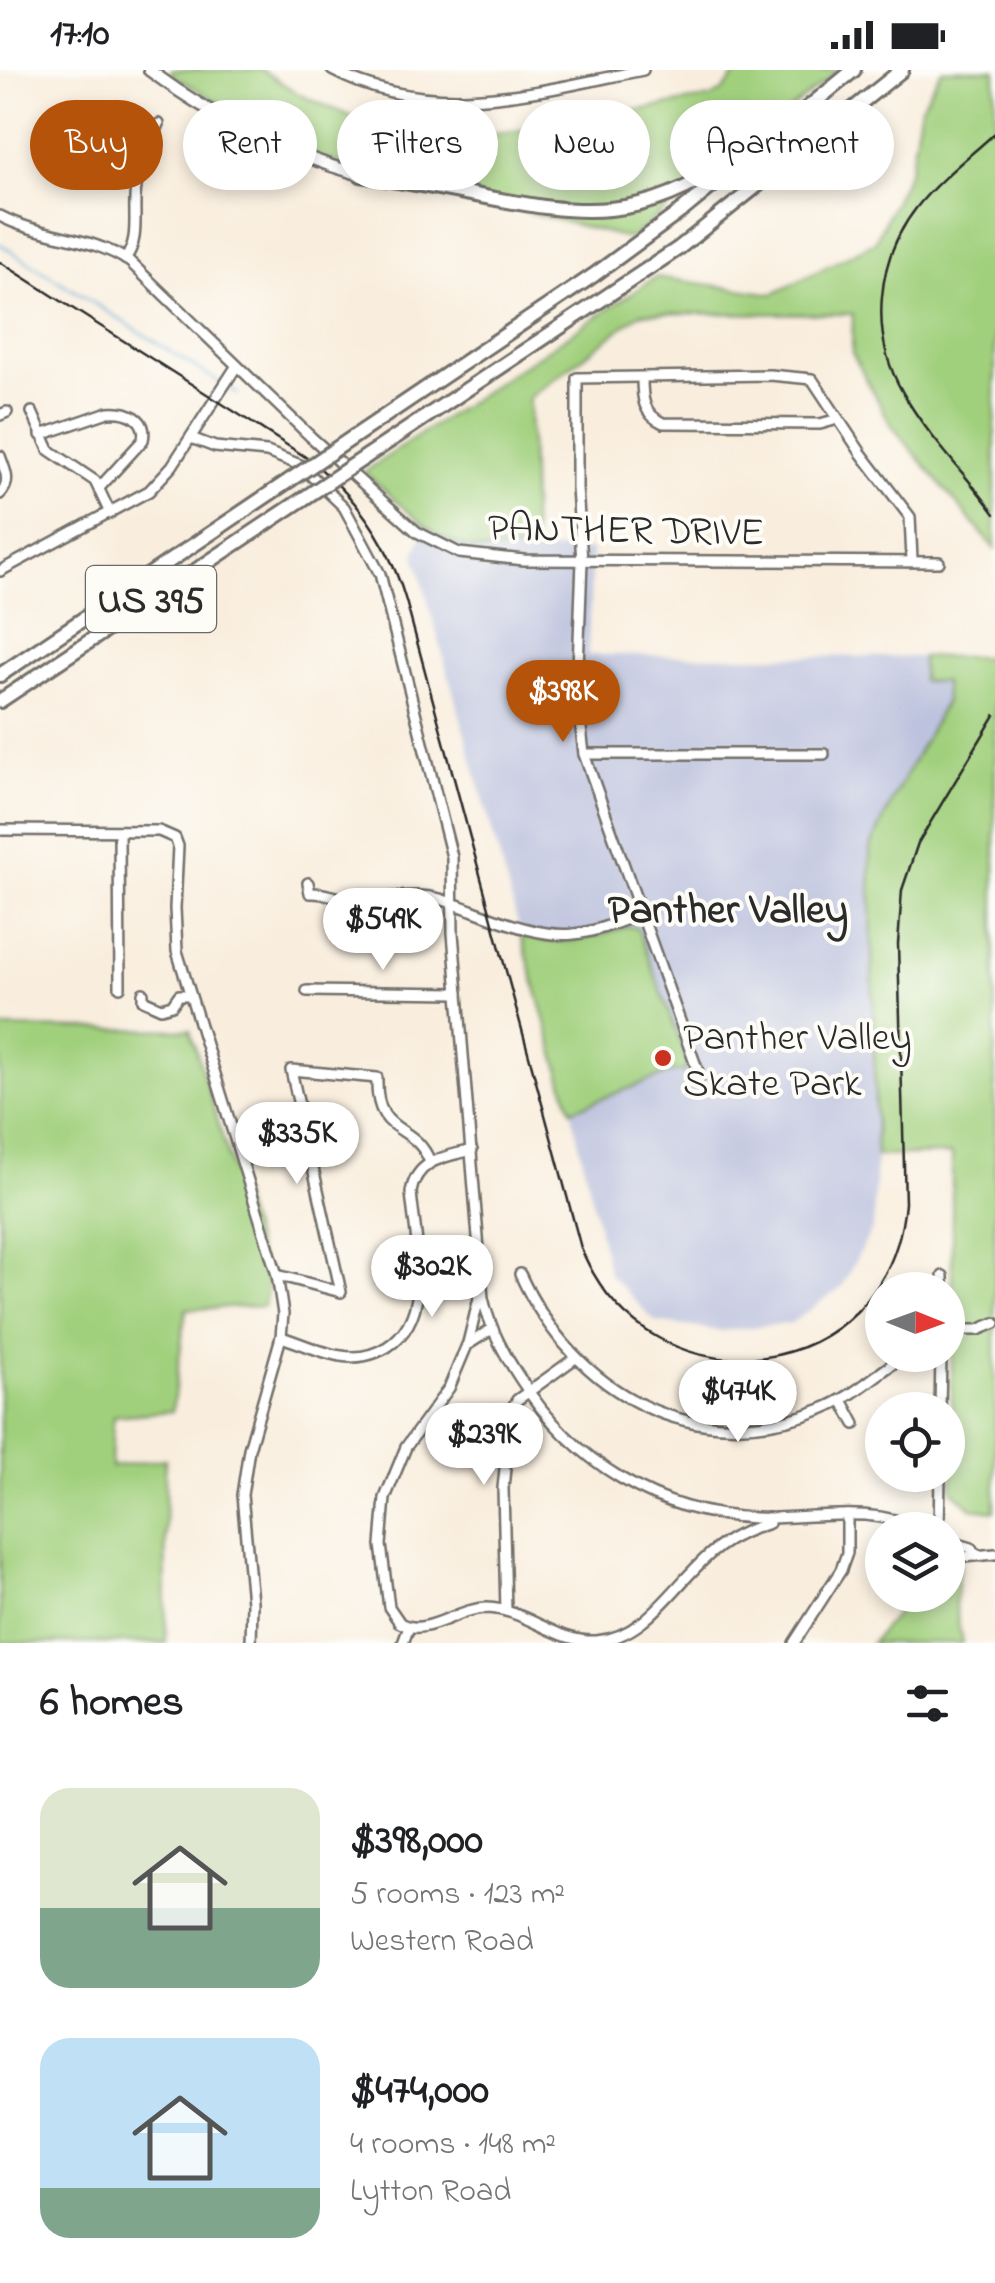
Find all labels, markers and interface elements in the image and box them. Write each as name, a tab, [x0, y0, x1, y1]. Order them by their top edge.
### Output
text: 17:10	[50, 7, 109, 63]
chip: Buy	[30, 100, 163, 190]
chip: Rent	[183, 100, 317, 190]
chip: Filters	[337, 100, 498, 190]
chip: New	[518, 100, 650, 190]
chip: Apartment	[670, 100, 894, 190]
street label: PANTHER DRIVE	[487, 501, 765, 564]
road number: US 395	[86, 566, 216, 632]
pin: $398K	[493, 660, 633, 745]
text: $398K	[528, 669, 598, 716]
district label: Panther Valley	[608, 881, 848, 942]
pin: $549K	[313, 888, 453, 973]
text: $549K	[345, 897, 421, 944]
place label: Panther Valley Skate Park	[683, 1010, 912, 1115]
marker: Panther Valley Skate Park	[652, 1047, 674, 1069]
pin: $335K	[227, 1102, 367, 1187]
text: $335K	[257, 1111, 337, 1158]
pin: $302K	[362, 1235, 502, 1320]
text: $302K	[393, 1244, 471, 1291]
north arrow	[865, 1272, 965, 1372]
map controls	[865, 1272, 965, 1612]
pin: $474K	[668, 1360, 808, 1445]
text: $474K	[701, 1369, 775, 1416]
button: locate	[865, 1392, 965, 1492]
pin: $239K	[414, 1403, 554, 1488]
text: $239K	[447, 1412, 521, 1459]
button: layers	[865, 1512, 965, 1612]
text: 6 homes	[40, 1673, 184, 1734]
icon: filters	[900, 1676, 955, 1731]
text: $398,000	[350, 1811, 483, 1872]
icon: home	[120, 1828, 240, 1948]
text: 5 rooms · 123 m²	[350, 1872, 565, 1919]
text: Western Road	[350, 1919, 534, 1966]
text: $474,000	[350, 2061, 489, 2122]
icon: home	[120, 2078, 240, 2198]
text: 4 rooms · 148 m²	[350, 2122, 556, 2169]
text: Lytton Road	[350, 2169, 511, 2216]

